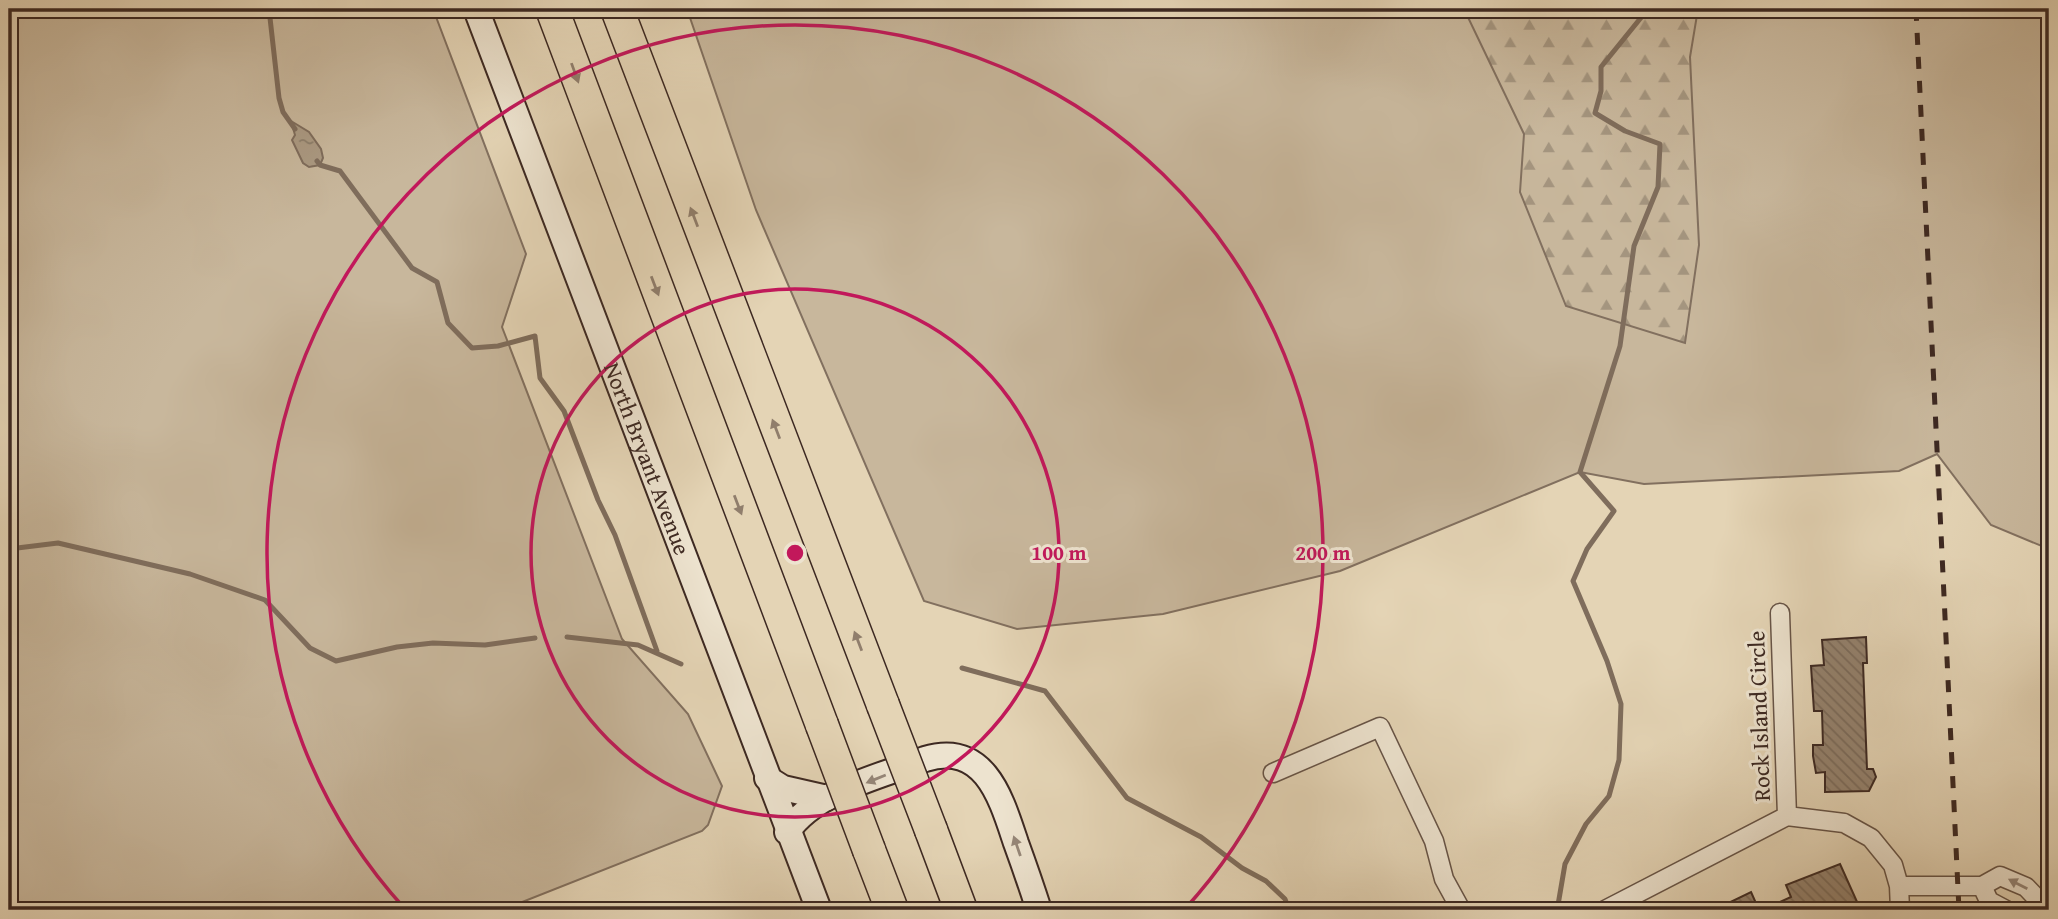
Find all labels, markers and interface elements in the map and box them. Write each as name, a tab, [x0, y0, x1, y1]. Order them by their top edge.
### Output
one-way arrow	[570, 63, 581, 84]
one-way arrow	[689, 206, 700, 227]
one-way arrow	[650, 276, 661, 297]
street label: North Bryant Avenue	[596, 357, 699, 559]
one-way arrow	[771, 419, 782, 440]
one-way arrow	[732, 494, 743, 515]
text: 100 m	[1031, 537, 1087, 568]
text: 200 m	[1295, 537, 1351, 568]
centre of rings	[783, 541, 807, 565]
street label: Rock Island Circle	[1739, 630, 1778, 802]
one-way arrow	[853, 631, 864, 652]
one-way arrow	[865, 773, 886, 784]
one-way arrow	[1011, 835, 1022, 856]
one-way arrow	[2008, 879, 2028, 890]

